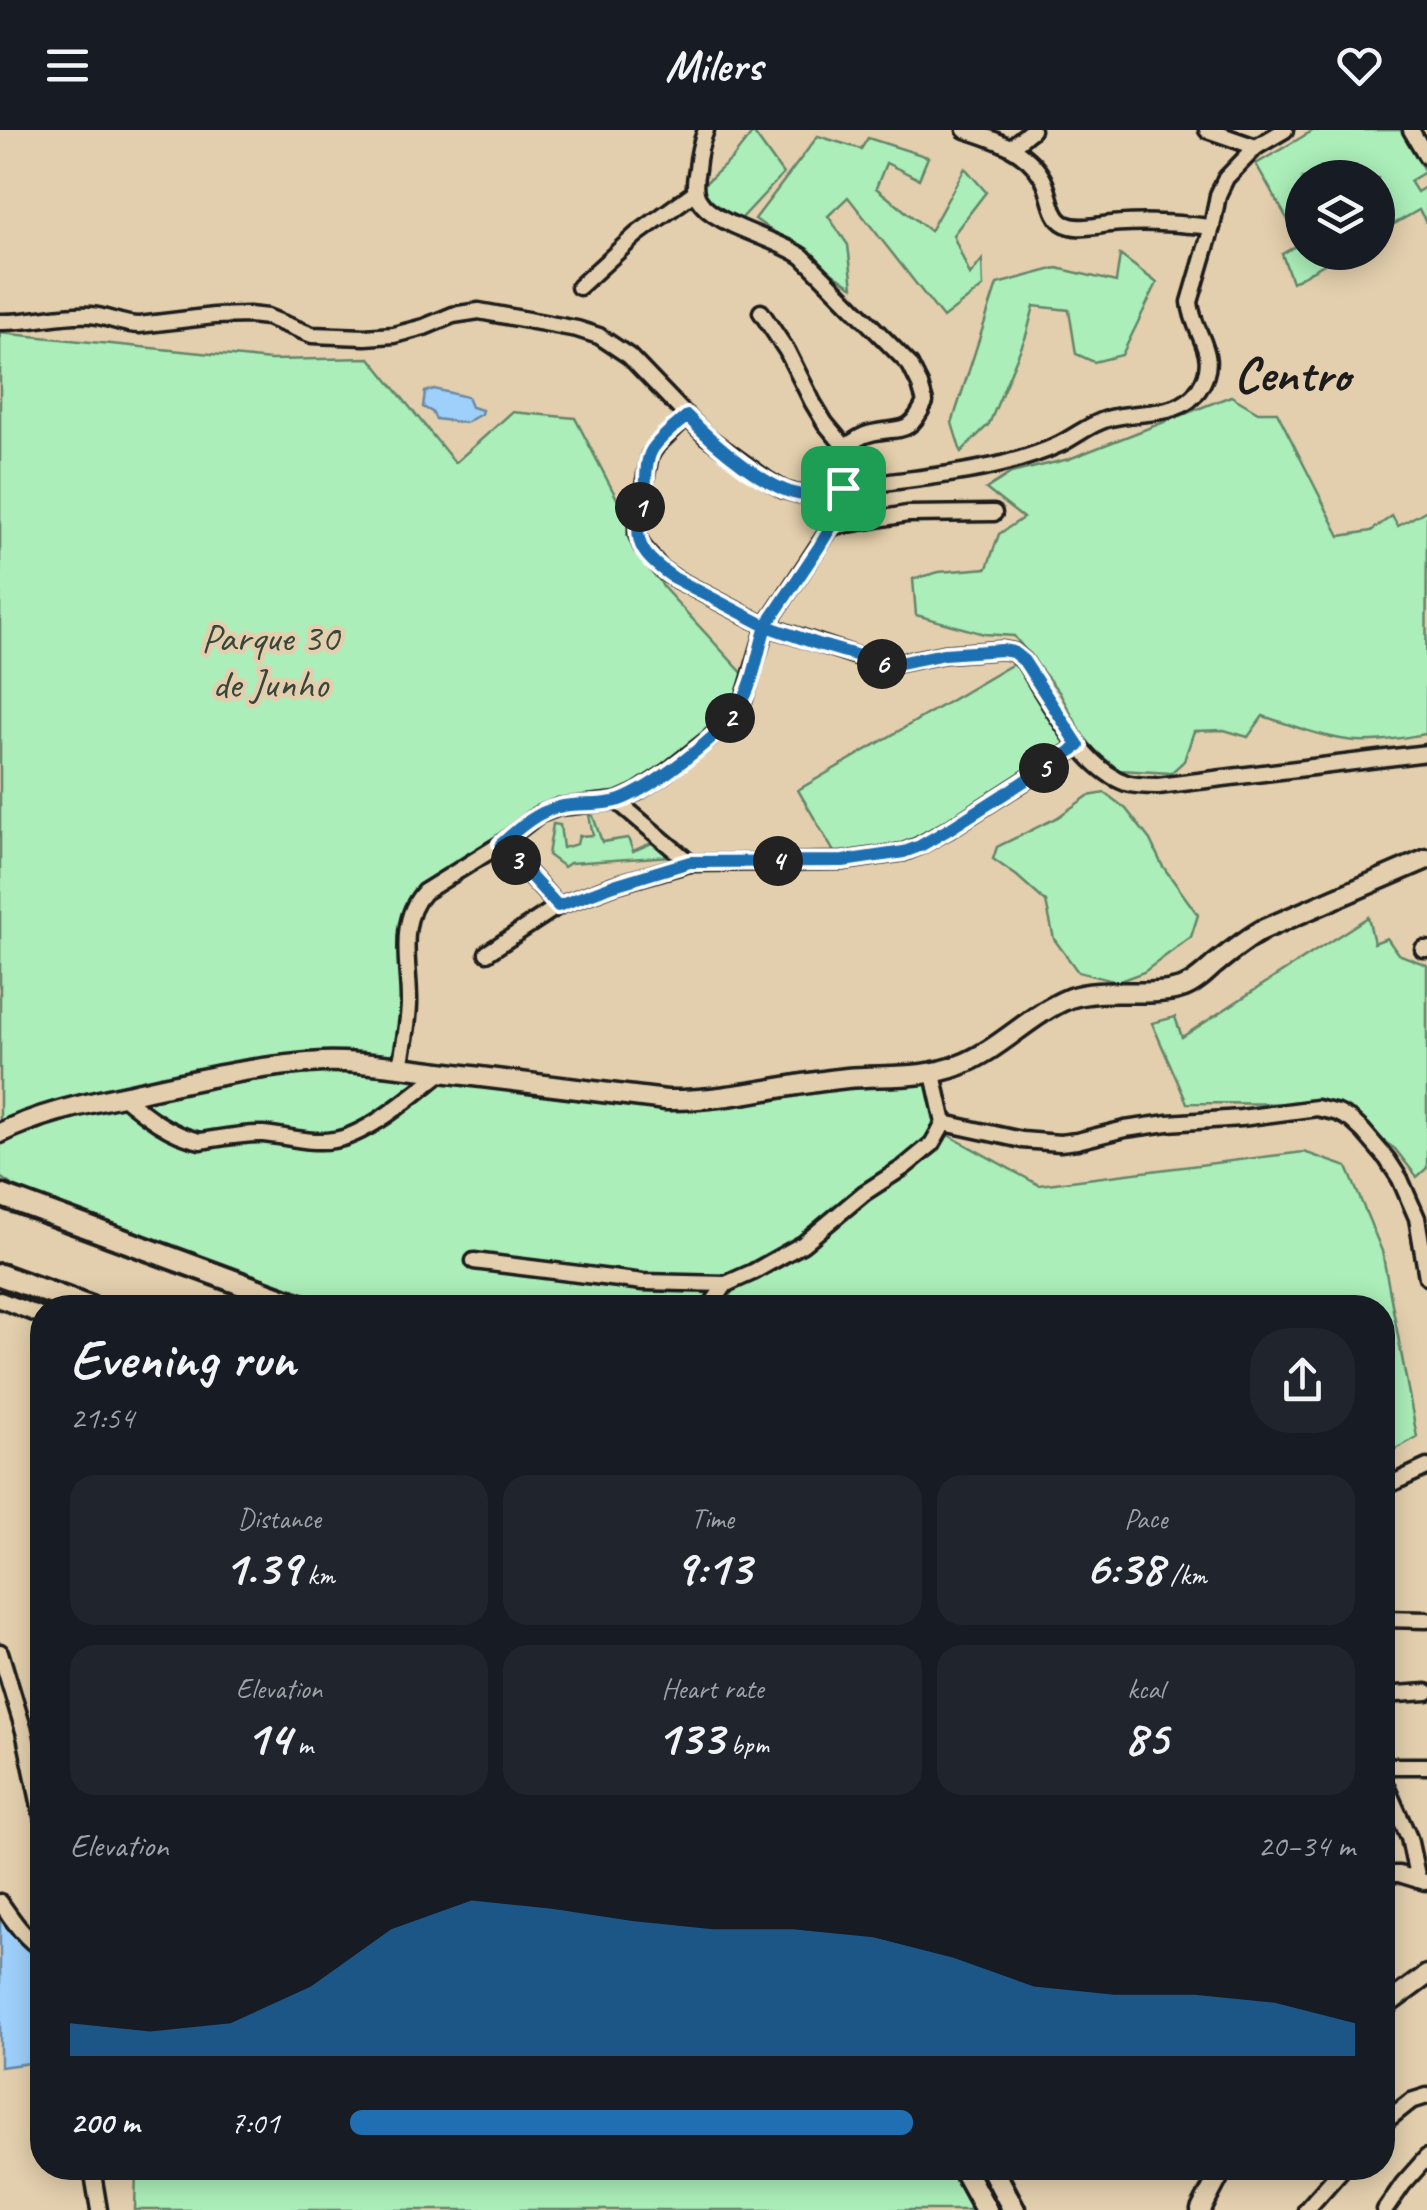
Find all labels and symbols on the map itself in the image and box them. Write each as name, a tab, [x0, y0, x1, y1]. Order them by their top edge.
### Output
district label: Centro	[1234, 343, 1355, 406]
pin	[801, 446, 886, 531]
pin: 1	[615, 482, 665, 532]
park label: Parque 30 de Junho	[201, 613, 342, 709]
pin: 6	[857, 639, 907, 689]
pin: 2	[705, 693, 755, 743]
pin: 5	[1019, 743, 1069, 793]
pin: 3	[491, 835, 541, 885]
pin: 4	[753, 836, 803, 886]

